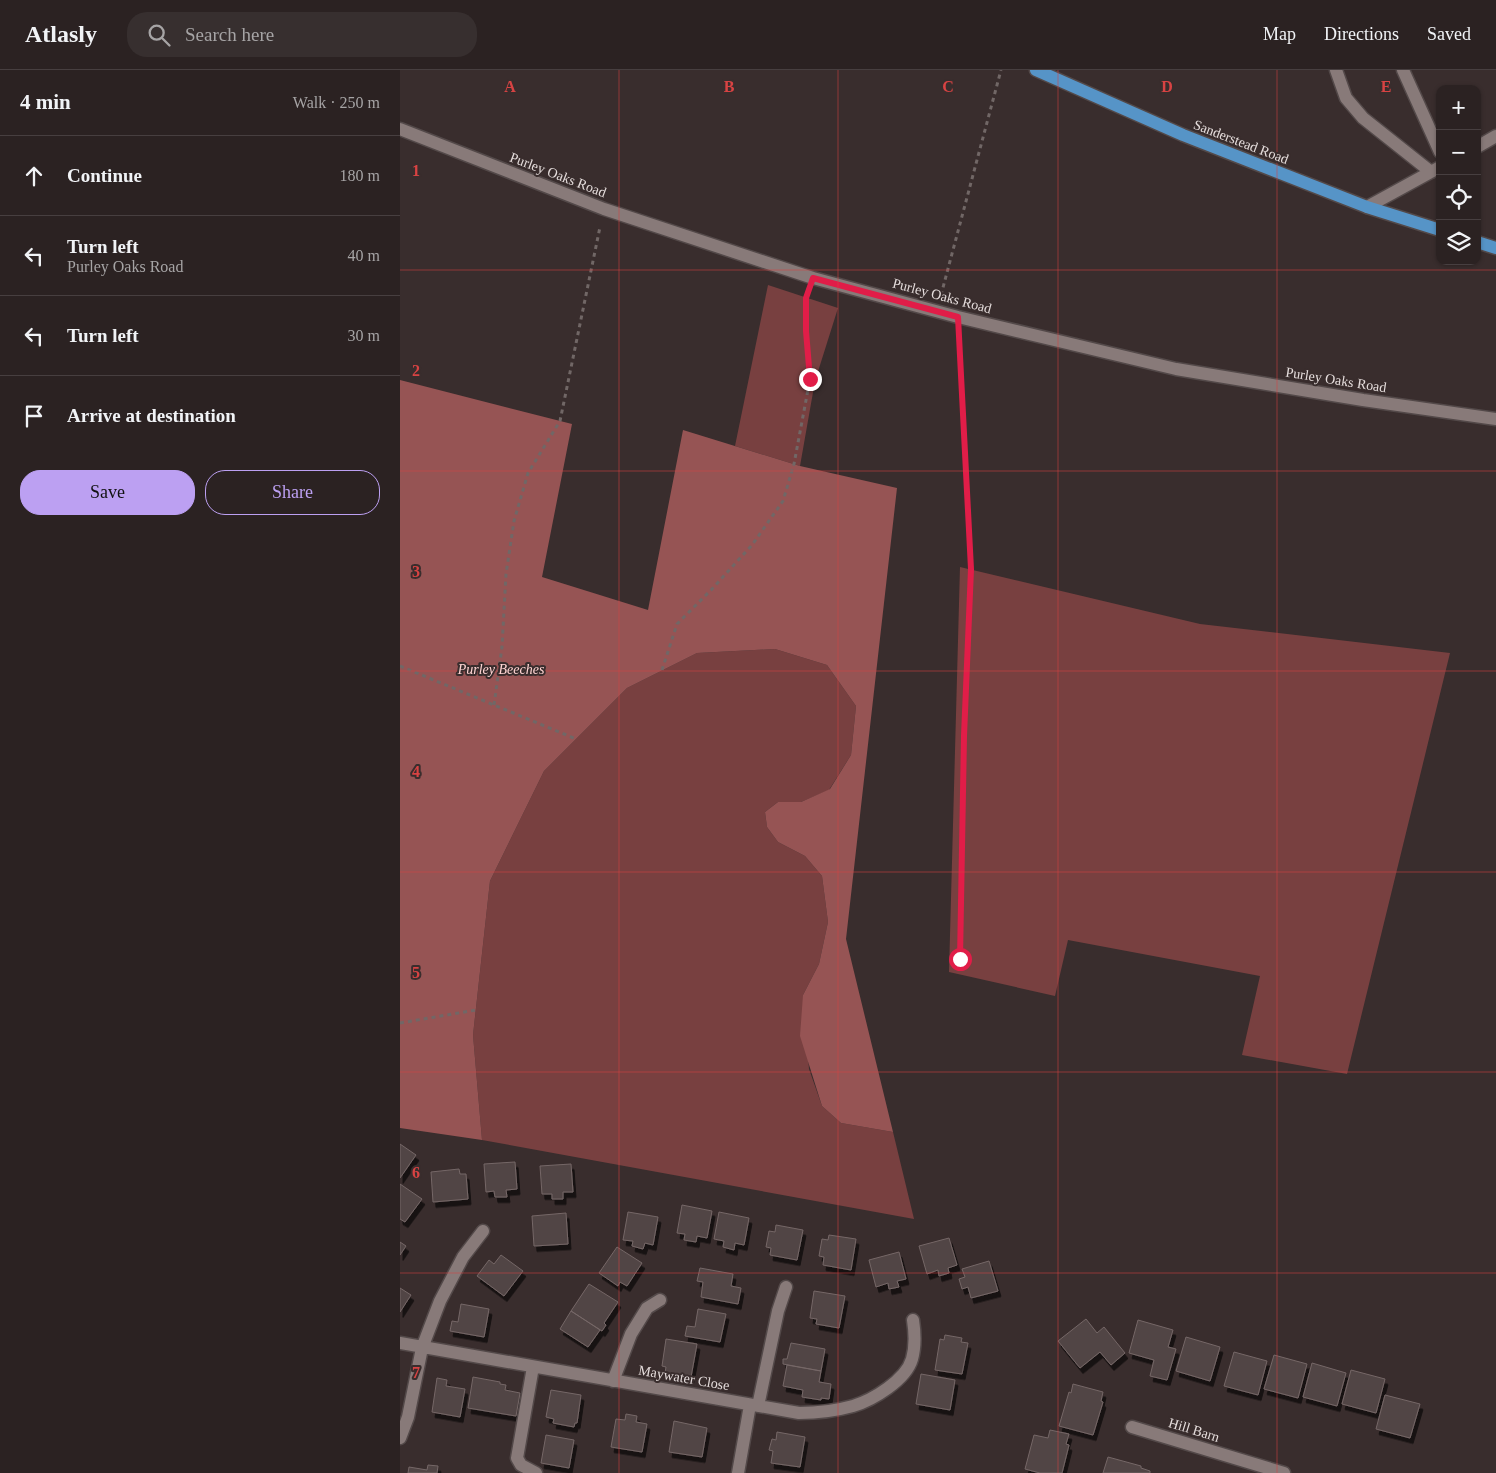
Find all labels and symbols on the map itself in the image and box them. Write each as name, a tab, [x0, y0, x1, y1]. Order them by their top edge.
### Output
text: A	[504, 78, 516, 95]
text: B	[724, 78, 735, 95]
text: C	[942, 78, 954, 95]
text: D	[1161, 78, 1173, 95]
text: E	[1381, 78, 1391, 95]
street label: Sanderstead Road	[1191, 117, 1291, 167]
street label: Purley Oaks Road	[508, 150, 608, 200]
text: 1	[412, 162, 420, 179]
street label: Purley Oaks Road	[891, 276, 993, 316]
text: 2	[412, 362, 420, 379]
street label: Purley Oaks Road	[1285, 365, 1387, 395]
route end	[799, 368, 822, 391]
text: 3	[412, 563, 420, 580]
park label: Purley Beeches	[457, 662, 545, 677]
text: 4	[412, 763, 420, 780]
route start	[949, 948, 972, 971]
text: 5	[412, 964, 420, 981]
text: 6	[412, 1164, 420, 1181]
street label: Maywater Close	[637, 1363, 731, 1393]
text: 7	[412, 1364, 420, 1381]
street label: Hill Barn	[1167, 1415, 1221, 1445]

